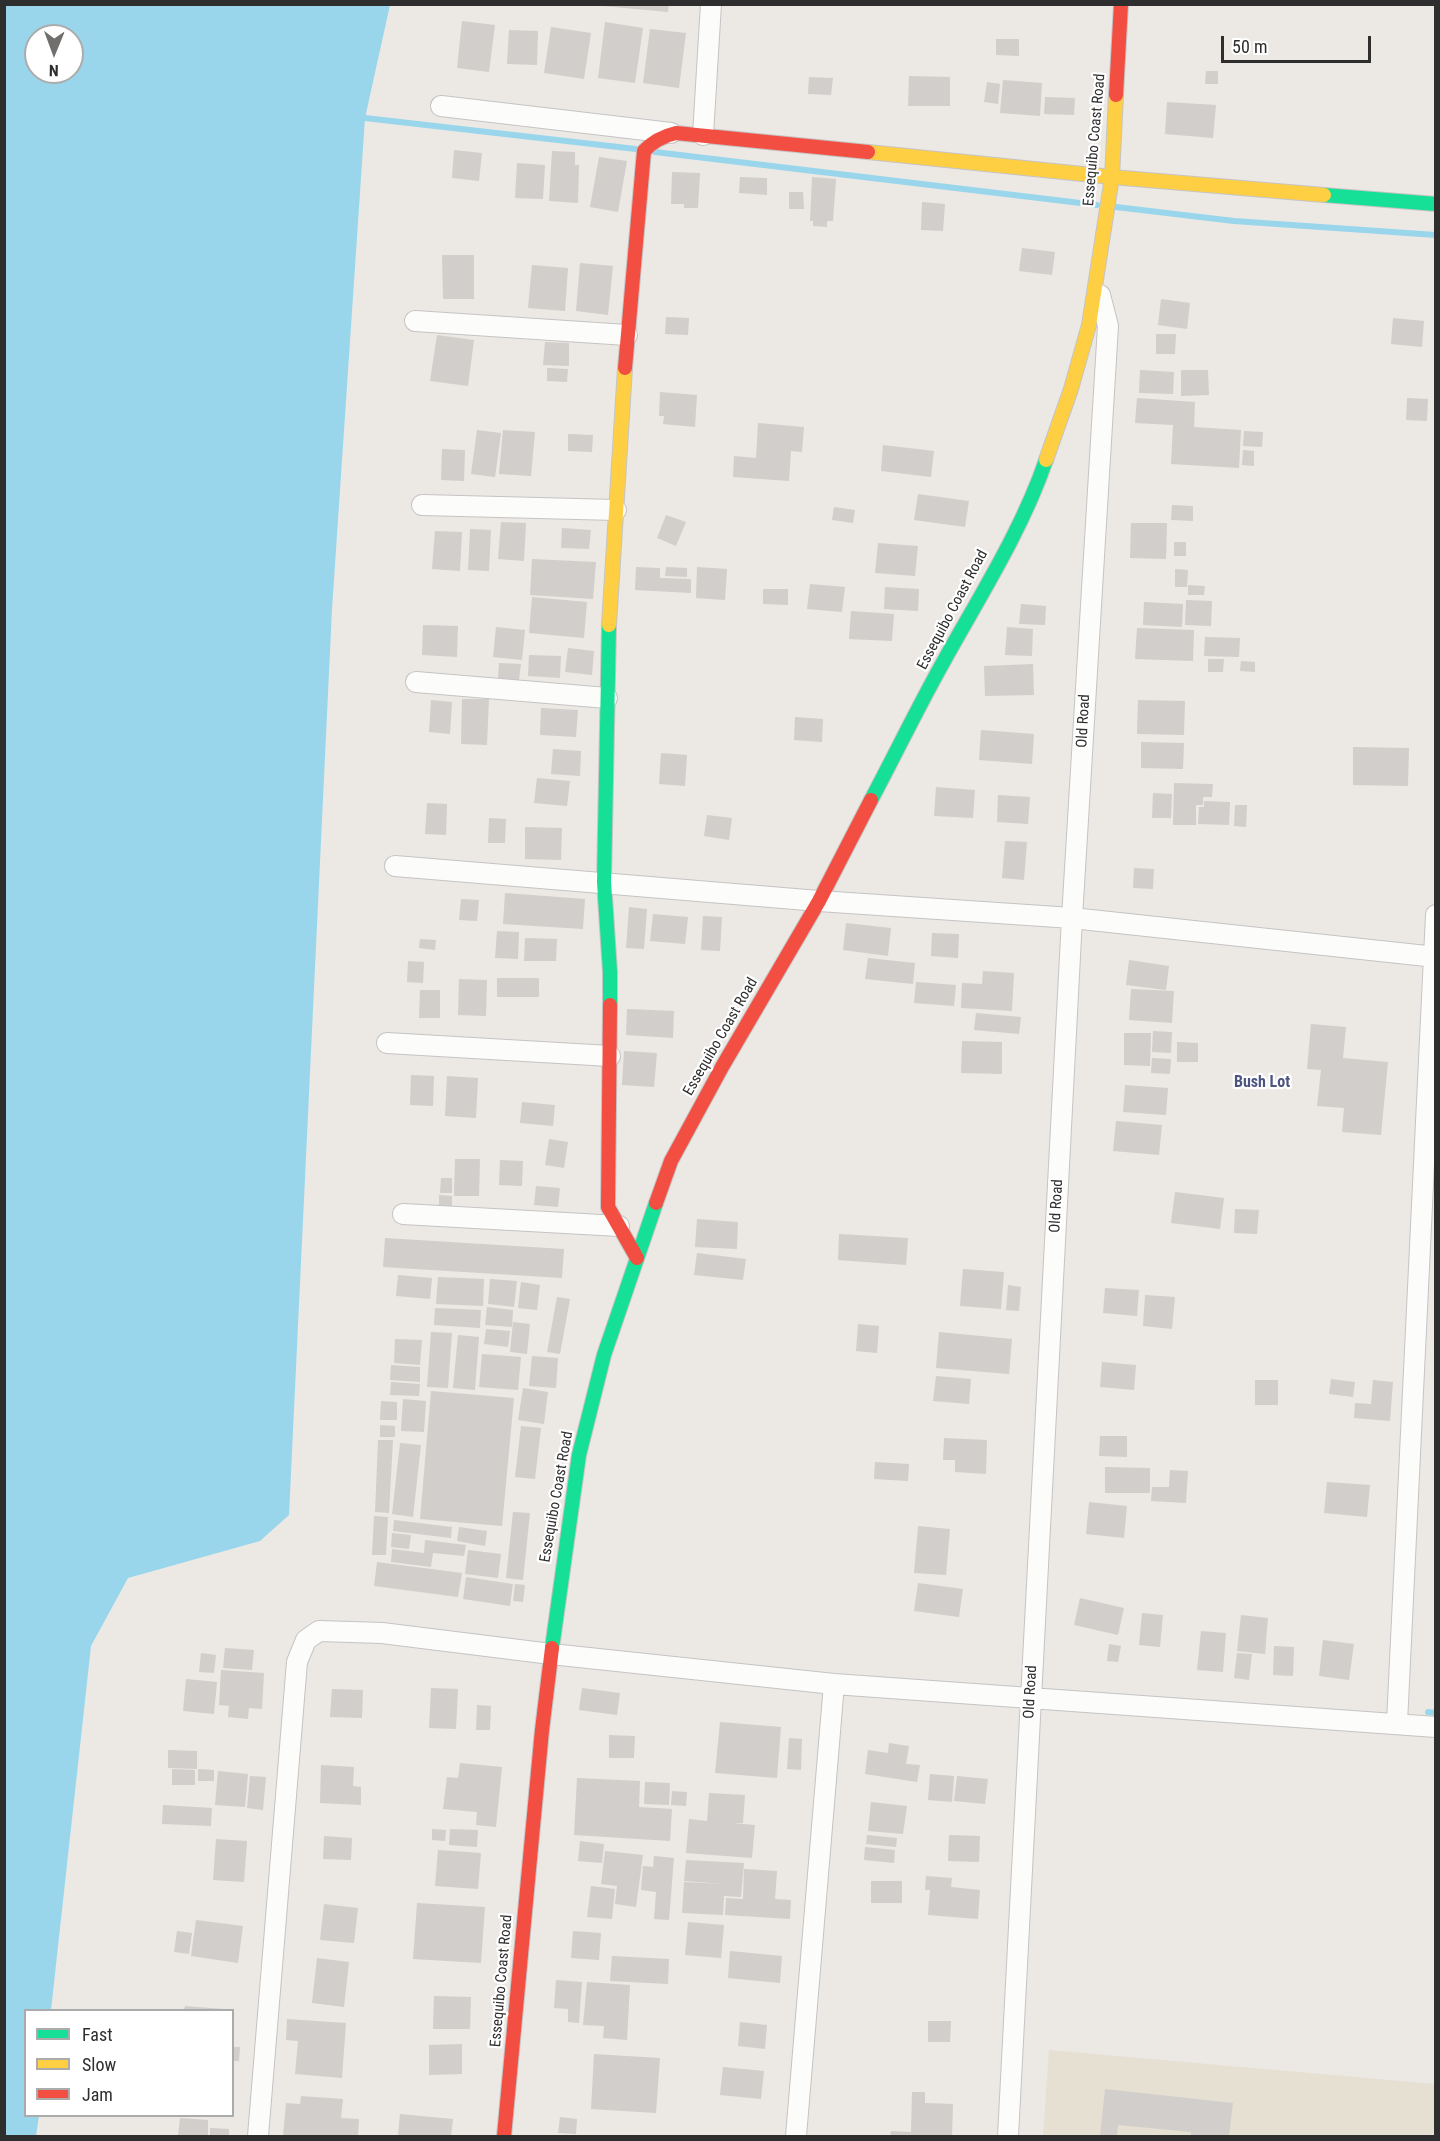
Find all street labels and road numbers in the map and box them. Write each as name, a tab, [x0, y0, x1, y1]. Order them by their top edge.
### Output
street label: Essequibo Coast Road	[1080, 73, 1110, 207]
street label: Essequibo Coast Road	[914, 547, 992, 673]
street label: Old Road	[1074, 694, 1094, 748]
street label: Essequibo Coast Road	[680, 975, 762, 1099]
street label: Old Road	[1047, 1179, 1067, 1233]
street label: Essequibo Coast Road	[537, 1430, 577, 1564]
street label: Old Road	[1021, 1665, 1041, 1719]
street label: Essequibo Coast Road	[487, 1914, 517, 2048]

